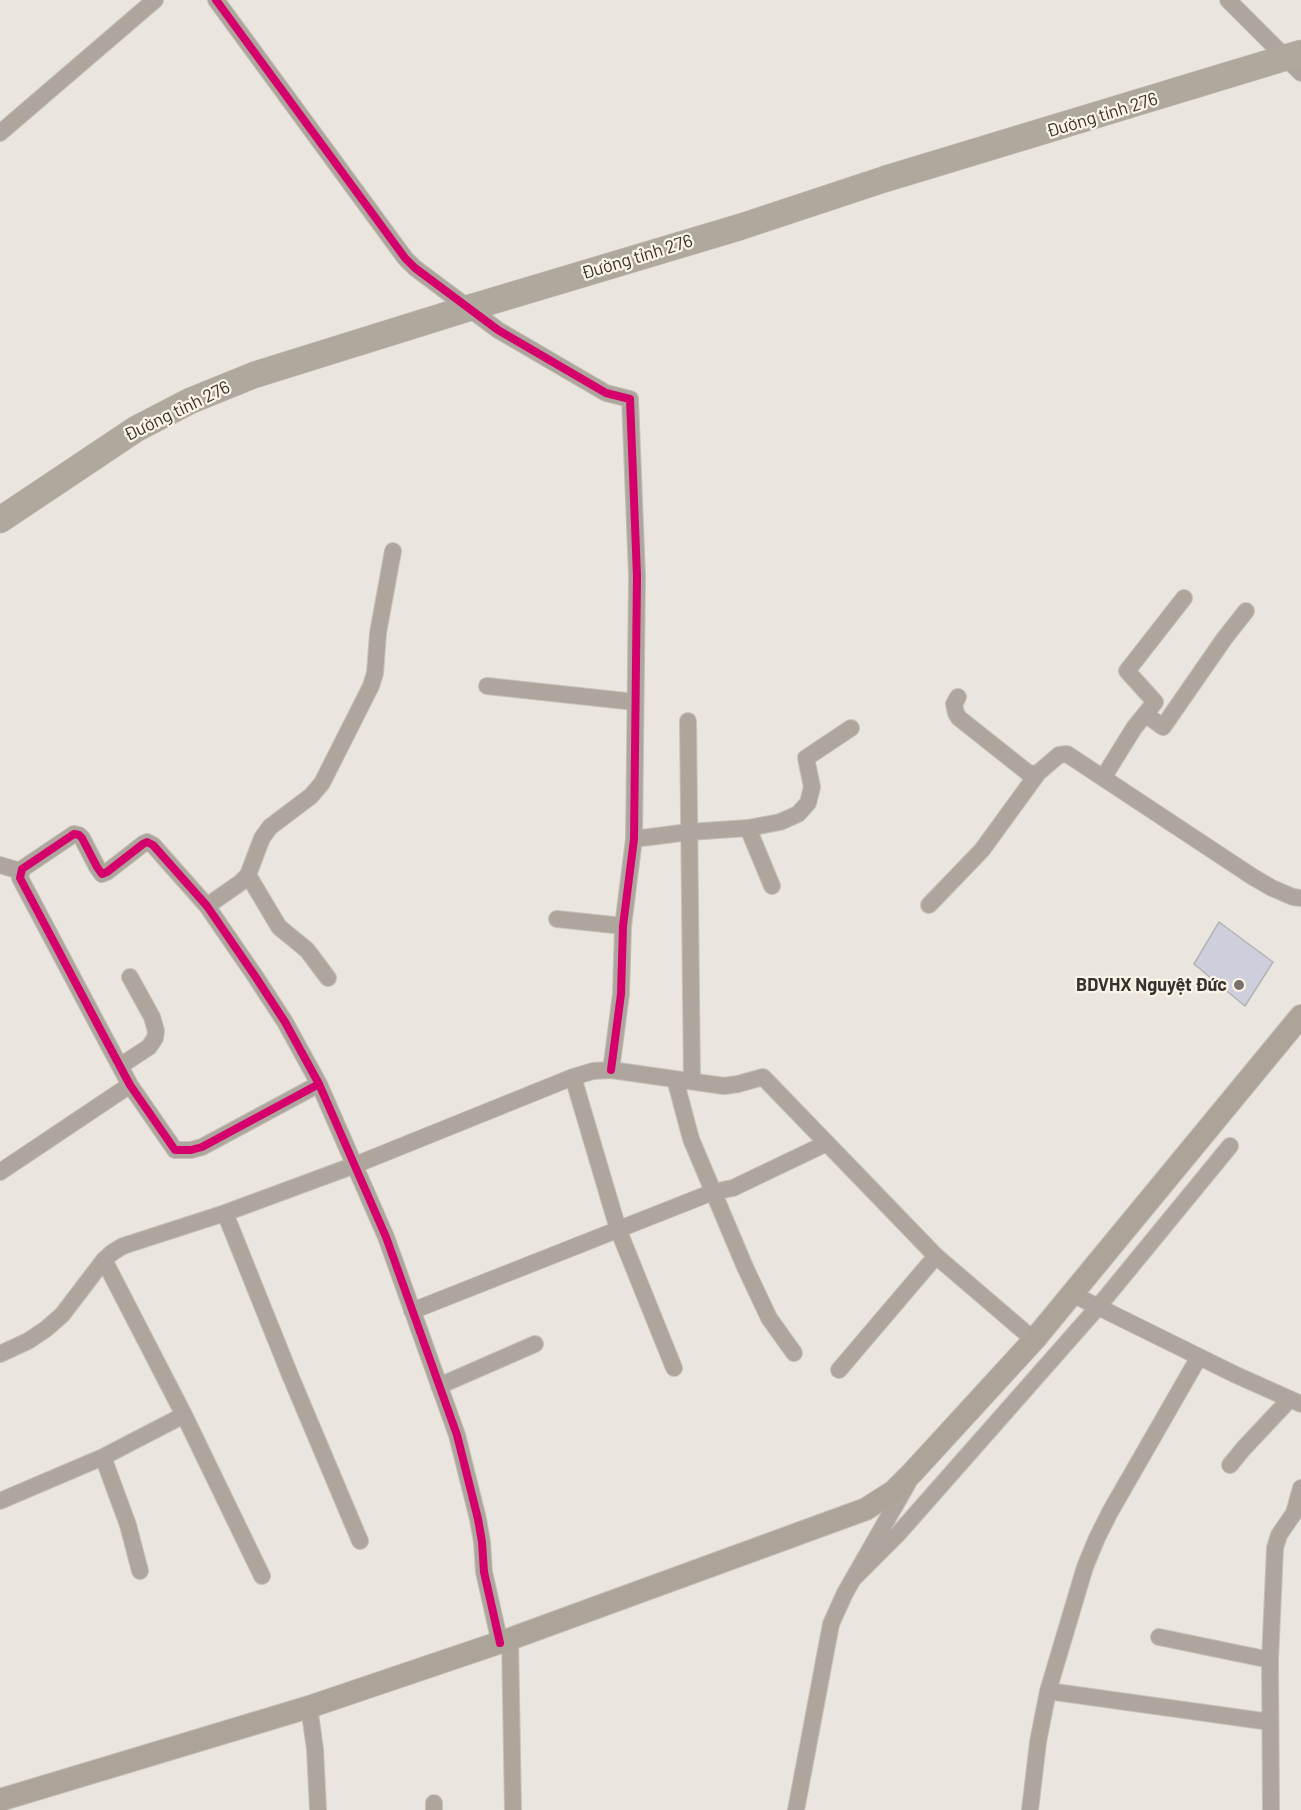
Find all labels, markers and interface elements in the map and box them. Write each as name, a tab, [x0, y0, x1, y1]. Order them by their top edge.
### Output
street label: Đường tỉnh 276	[1044, 88, 1160, 142]
street label: Đường tỉnh 276	[579, 230, 695, 284]
street label: Đường tỉnh 276	[121, 376, 233, 446]
place label: BDVHX Nguyệt Đức	[1076, 974, 1227, 996]
marker: BDVHX Nguyệt Đức	[1232, 978, 1246, 992]

